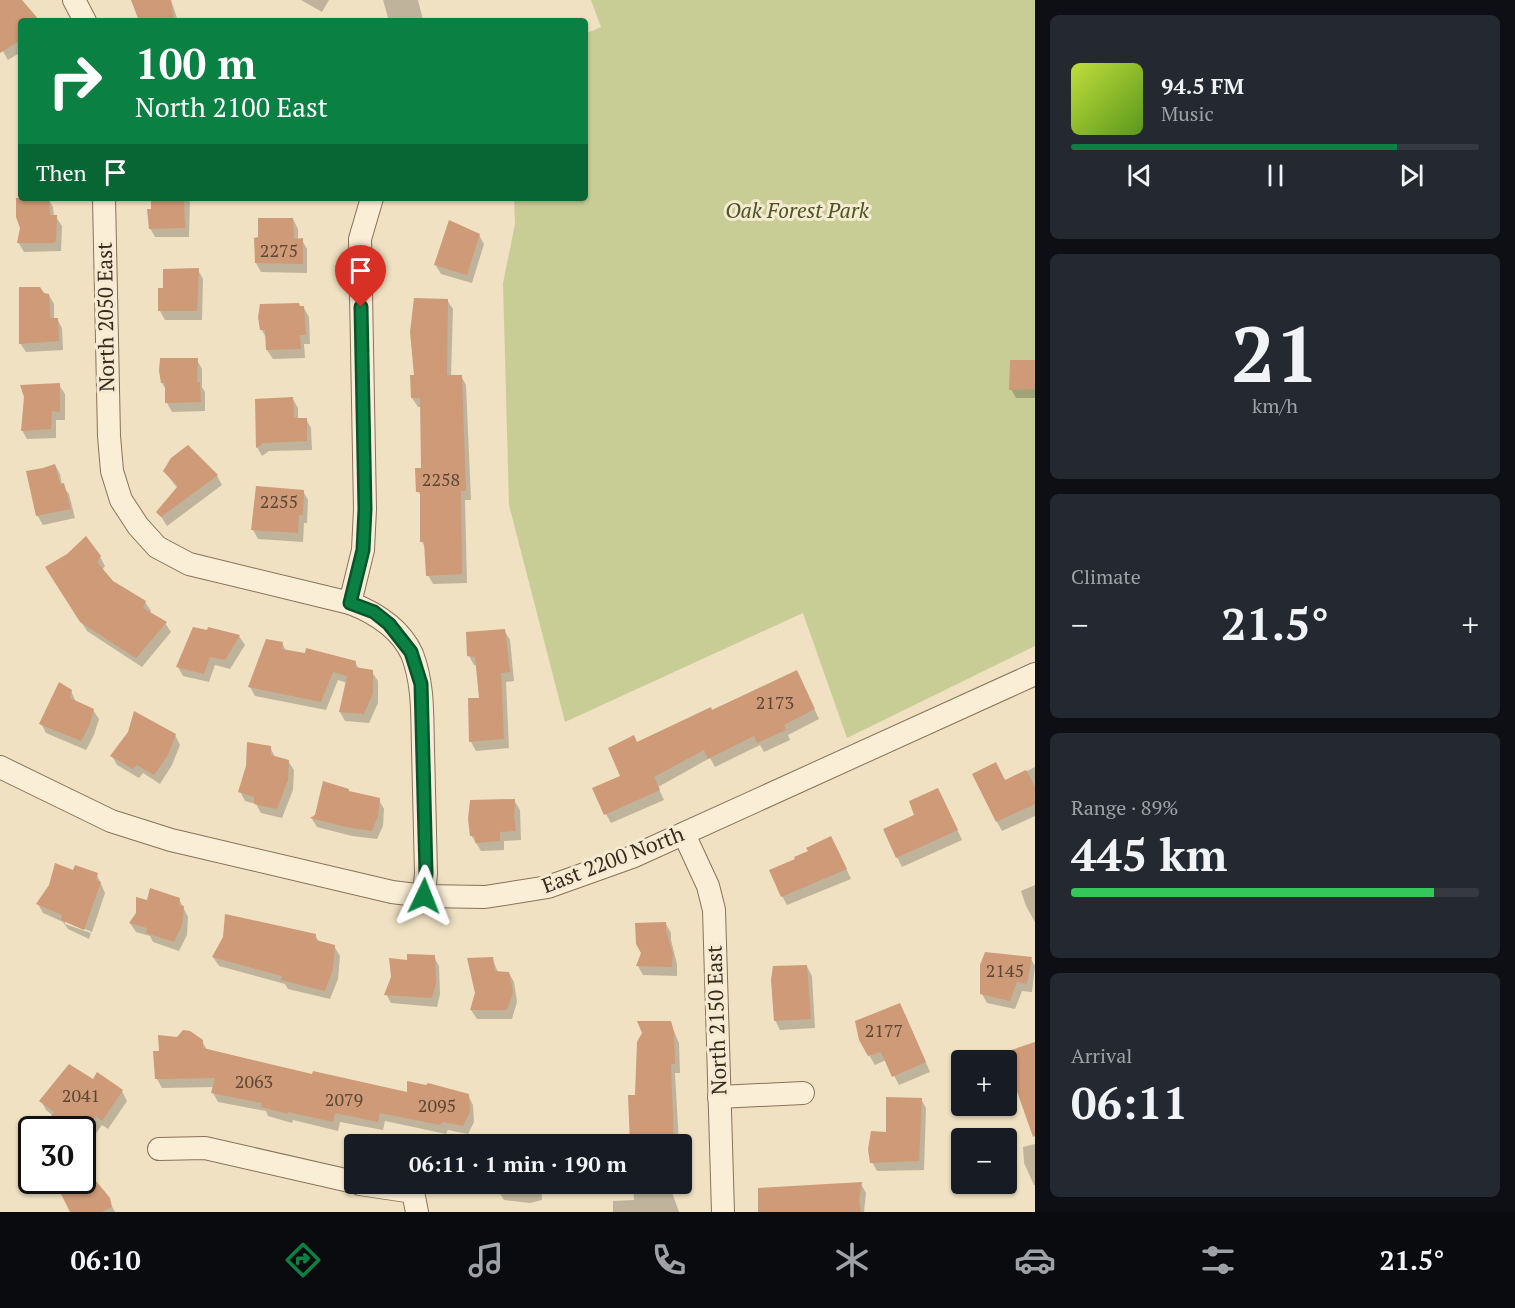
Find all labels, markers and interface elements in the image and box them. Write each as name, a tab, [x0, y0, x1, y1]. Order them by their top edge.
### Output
text: 100 m	[135, 35, 256, 91]
icon: right	[36, 42, 114, 120]
text: 94.5 FM	[1161, 71, 1244, 100]
text: North 2100 East	[135, 89, 328, 125]
text: Music	[1161, 100, 1214, 127]
icon: arrive	[99, 156, 132, 189]
text: Then	[36, 158, 87, 187]
icon: previous	[1123, 159, 1156, 192]
icon: pause	[1259, 159, 1292, 192]
icon: next	[1395, 159, 1428, 192]
park label: Oak Forest Park	[725, 196, 870, 224]
house number: 2275	[260, 238, 298, 262]
street label: North 2050 East	[90, 242, 120, 392]
pin	[335, 245, 386, 307]
icon: arrive	[344, 254, 377, 287]
text: 21	[1231, 301, 1319, 404]
text: km/h	[1252, 392, 1298, 419]
house number: 2258	[422, 467, 460, 491]
house number: 2255	[260, 489, 298, 513]
text: Climate	[1071, 563, 1141, 590]
text: 21.5°	[1221, 593, 1329, 653]
text: −	[1071, 603, 1089, 646]
text: +	[1461, 603, 1479, 646]
house number: 2173	[756, 690, 794, 714]
text: Range · 89%	[1071, 794, 1178, 821]
street label: East 2200 North	[538, 819, 688, 899]
text: 445 km	[1071, 824, 1227, 884]
position arrow	[392, 864, 456, 928]
street label: North 2150 East	[699, 944, 733, 1095]
house number: 2145	[986, 958, 1024, 982]
house number: 2177	[865, 1018, 903, 1042]
text: Arrival	[1071, 1042, 1132, 1069]
map controls	[951, 1050, 1017, 1194]
button: +	[951, 1050, 1017, 1116]
house number: 2063	[235, 1069, 273, 1093]
text: 06:11	[1071, 1072, 1188, 1132]
house number: 2041	[62, 1083, 100, 1107]
house number: 2079	[325, 1087, 363, 1111]
house number: 2095	[418, 1093, 456, 1117]
speed limit sign: 30	[18, 1116, 96, 1194]
button: −	[951, 1128, 1017, 1194]
text: 06:11 · 1 min · 190 m	[409, 1149, 627, 1178]
icon: directions	[282, 1239, 324, 1281]
icon: music	[465, 1239, 507, 1281]
icon: phone	[648, 1239, 690, 1281]
icon: climate	[831, 1239, 873, 1281]
icon: car	[1014, 1239, 1056, 1281]
icon: filters	[1197, 1239, 1239, 1281]
text: 06:10	[70, 1242, 141, 1278]
text: 21.5°	[1380, 1242, 1444, 1278]

